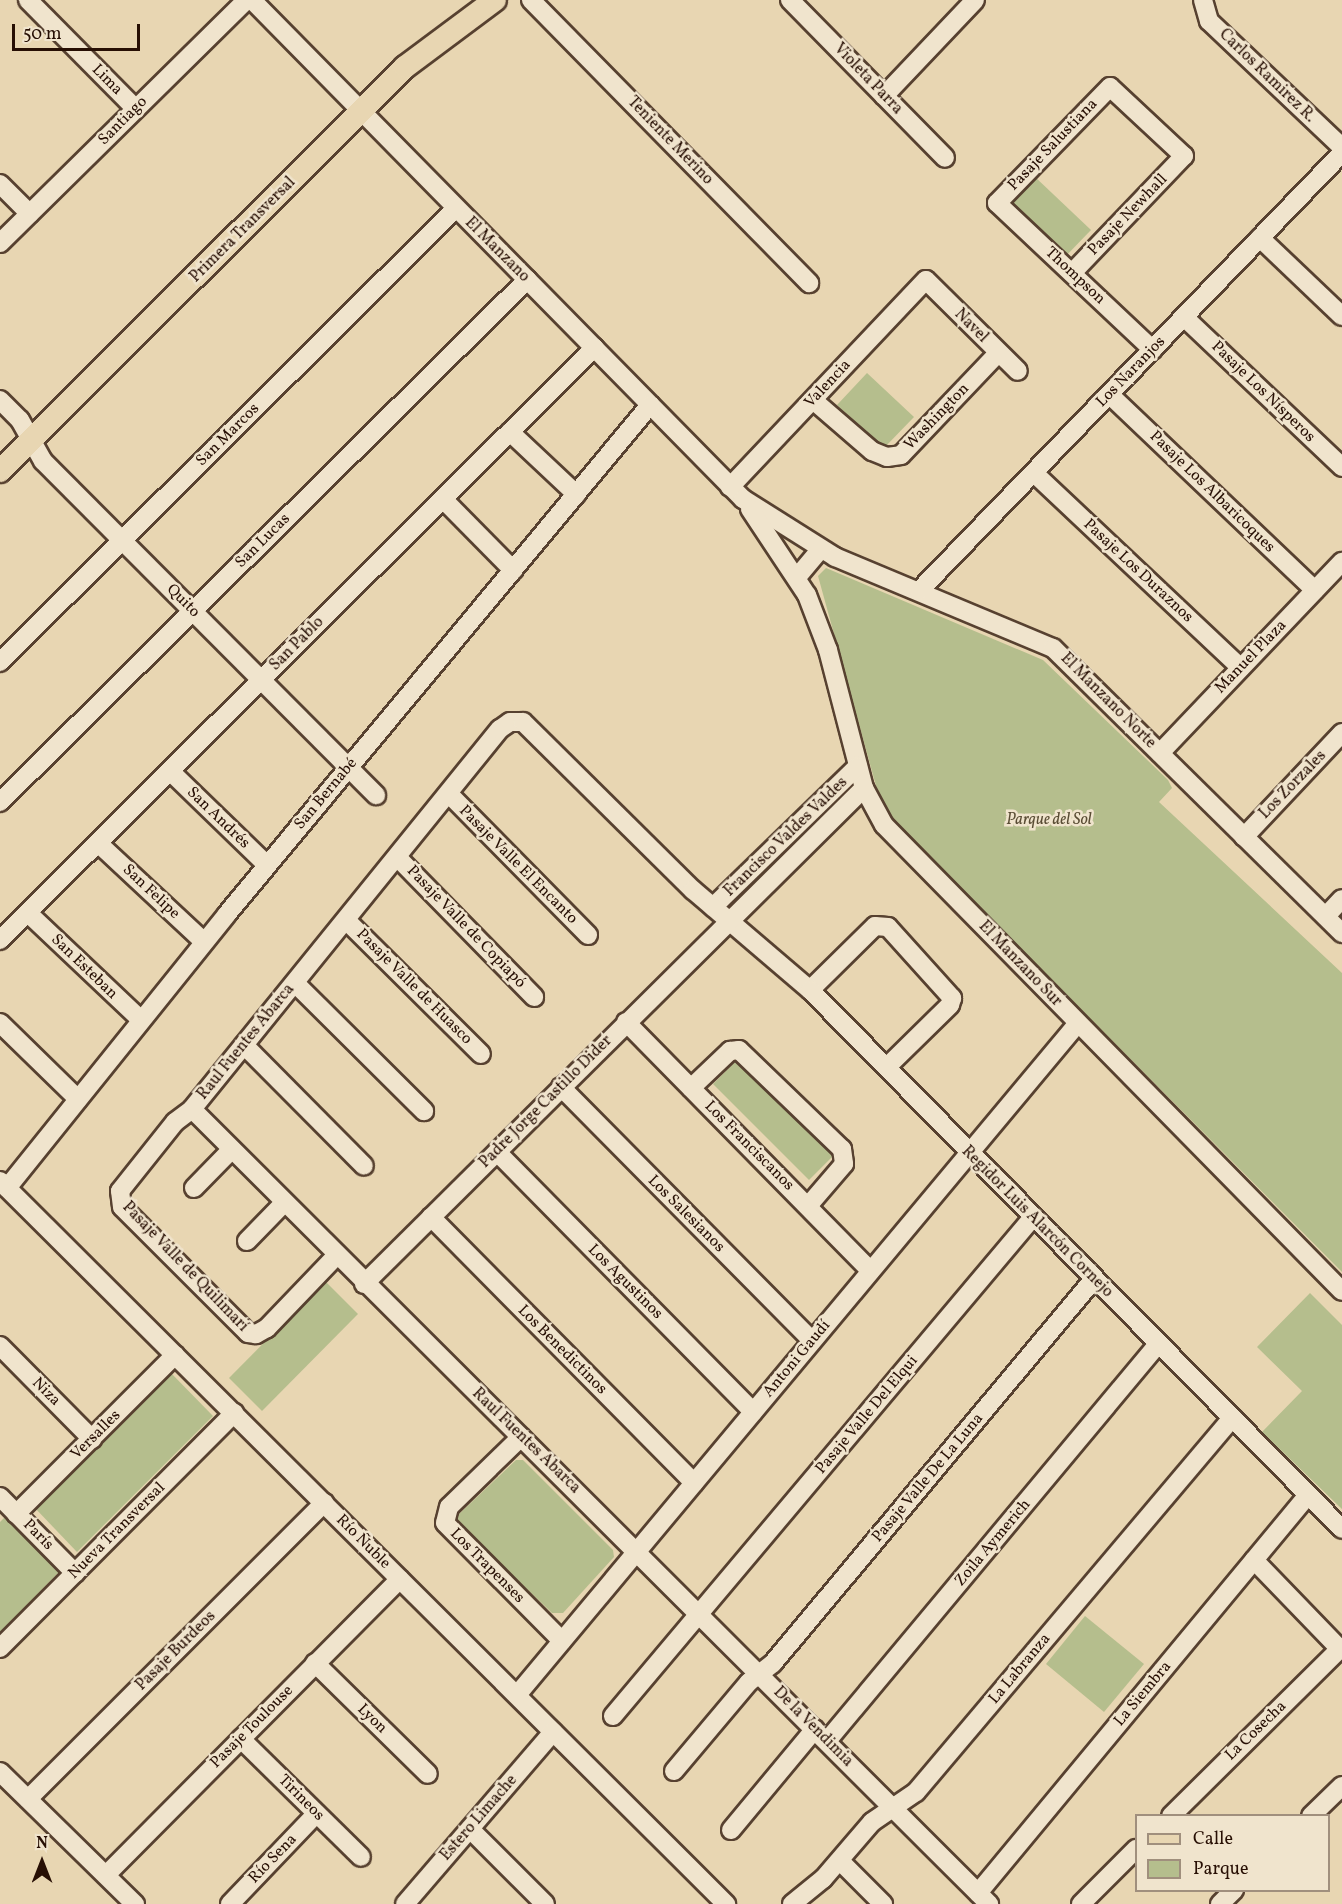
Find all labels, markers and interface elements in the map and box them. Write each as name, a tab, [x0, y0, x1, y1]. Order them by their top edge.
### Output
scale bar	[15, 12, 142, 50]
text: 50 m	[23, 22, 62, 47]
street label: Carlos Ramirez R.	[1215, 25, 1319, 127]
street label: Violeta Parra	[829, 40, 907, 118]
street label: Lima	[88, 61, 126, 99]
street label: Santiago	[94, 92, 152, 150]
street label: Teniente Merino	[623, 93, 717, 189]
street label: Pasaje Salustiana	[1004, 95, 1102, 195]
street label: Pasaje Newhall	[1084, 170, 1172, 260]
street label: Primera Transversal	[186, 173, 300, 287]
street label: El Manzano	[460, 213, 534, 287]
street label: Thompson	[1041, 243, 1109, 309]
street label: Navel	[950, 305, 992, 347]
street label: Los Naranjos	[1092, 332, 1170, 412]
street label: Pasaje Los Nísperos	[1207, 337, 1319, 447]
street label: Valencia	[801, 356, 855, 412]
street label: Washington	[900, 380, 974, 454]
street label: San Marcos	[192, 399, 264, 471]
street label: Pasaje Los Albaricoques	[1145, 427, 1279, 557]
street label: San Lucas	[232, 510, 294, 572]
street label: Pasaje Los Duraznos	[1079, 515, 1197, 627]
street label: Quito	[162, 580, 204, 622]
street label: San Pablo	[266, 613, 328, 675]
street label: Manuel Plaza	[1211, 616, 1291, 698]
street label: El Manzano Norte	[1056, 649, 1160, 753]
street label: Los Zorzales	[1256, 747, 1330, 823]
street label: San Bernabé	[290, 754, 362, 834]
street label: Francisco Valdes Valdes	[720, 773, 852, 901]
street label: San Andrés	[182, 783, 254, 853]
street label: Pasaje Valle El Encanto	[454, 801, 582, 929]
park label: Parque del Sol	[1006, 810, 1092, 830]
street label: San Felipe	[118, 861, 184, 923]
street label: Pasaje Valle de Copiapó	[402, 861, 530, 993]
street label: El Manzano Sur	[974, 917, 1066, 1011]
street label: Pasaje Valle de Huasco	[352, 925, 476, 1049]
street label: San Esteban	[47, 930, 121, 1004]
street label: Raul Fuentes Abarca	[193, 980, 299, 1104]
street label: Padre Jorge Castillo Dider	[476, 1032, 616, 1172]
street label: Los Franciscanos	[700, 1097, 798, 1195]
street label: Regidor Luis Alarcón Cornejo	[957, 1142, 1117, 1302]
street label: Los Salesianos	[643, 1171, 729, 1257]
street label: Pasaje Valle de Quilimarí	[118, 1198, 252, 1336]
street label: Los Agustinos	[584, 1241, 666, 1323]
street label: Los Benedictinos	[513, 1301, 611, 1399]
street label: Antoni Gaudí	[759, 1316, 835, 1402]
street label: Pasaje Valle Del Elqui	[812, 1352, 922, 1478]
street label: Niza	[28, 1374, 64, 1410]
street label: Raul Fuentes Abarca	[468, 1384, 584, 1498]
street label: Versalles	[67, 1406, 125, 1464]
street label: Pasaje Valle De La Luna	[868, 1409, 988, 1547]
street label: Nueva Transversal	[64, 1478, 170, 1584]
street label: Zoila Aymerich	[951, 1496, 1035, 1590]
street label: Río Ñuble	[332, 1511, 394, 1573]
street label: París	[19, 1516, 57, 1554]
street label: Los Trapenses	[445, 1524, 529, 1608]
street label: Pasaje Burdeos	[132, 1607, 220, 1695]
street label: La Labranza	[985, 1630, 1055, 1708]
street label: La Siembra	[1110, 1658, 1176, 1730]
street label: Pasaje Toulouse	[206, 1681, 298, 1773]
street label: De la Vendimia	[769, 1683, 857, 1771]
street label: La Cosecha	[1221, 1697, 1291, 1765]
street label: Lyon	[353, 1700, 391, 1738]
street label: Tirineos	[274, 1771, 328, 1825]
street label: Estero Limache	[436, 1771, 522, 1865]
legend	[1135, 1814, 1330, 1892]
text: Calle	[1193, 1827, 1233, 1852]
street label: Río Sena	[245, 1830, 301, 1888]
north arrow	[12, 1832, 72, 1892]
text: N	[36, 1833, 48, 1855]
text: Parque	[1193, 1857, 1248, 1882]

